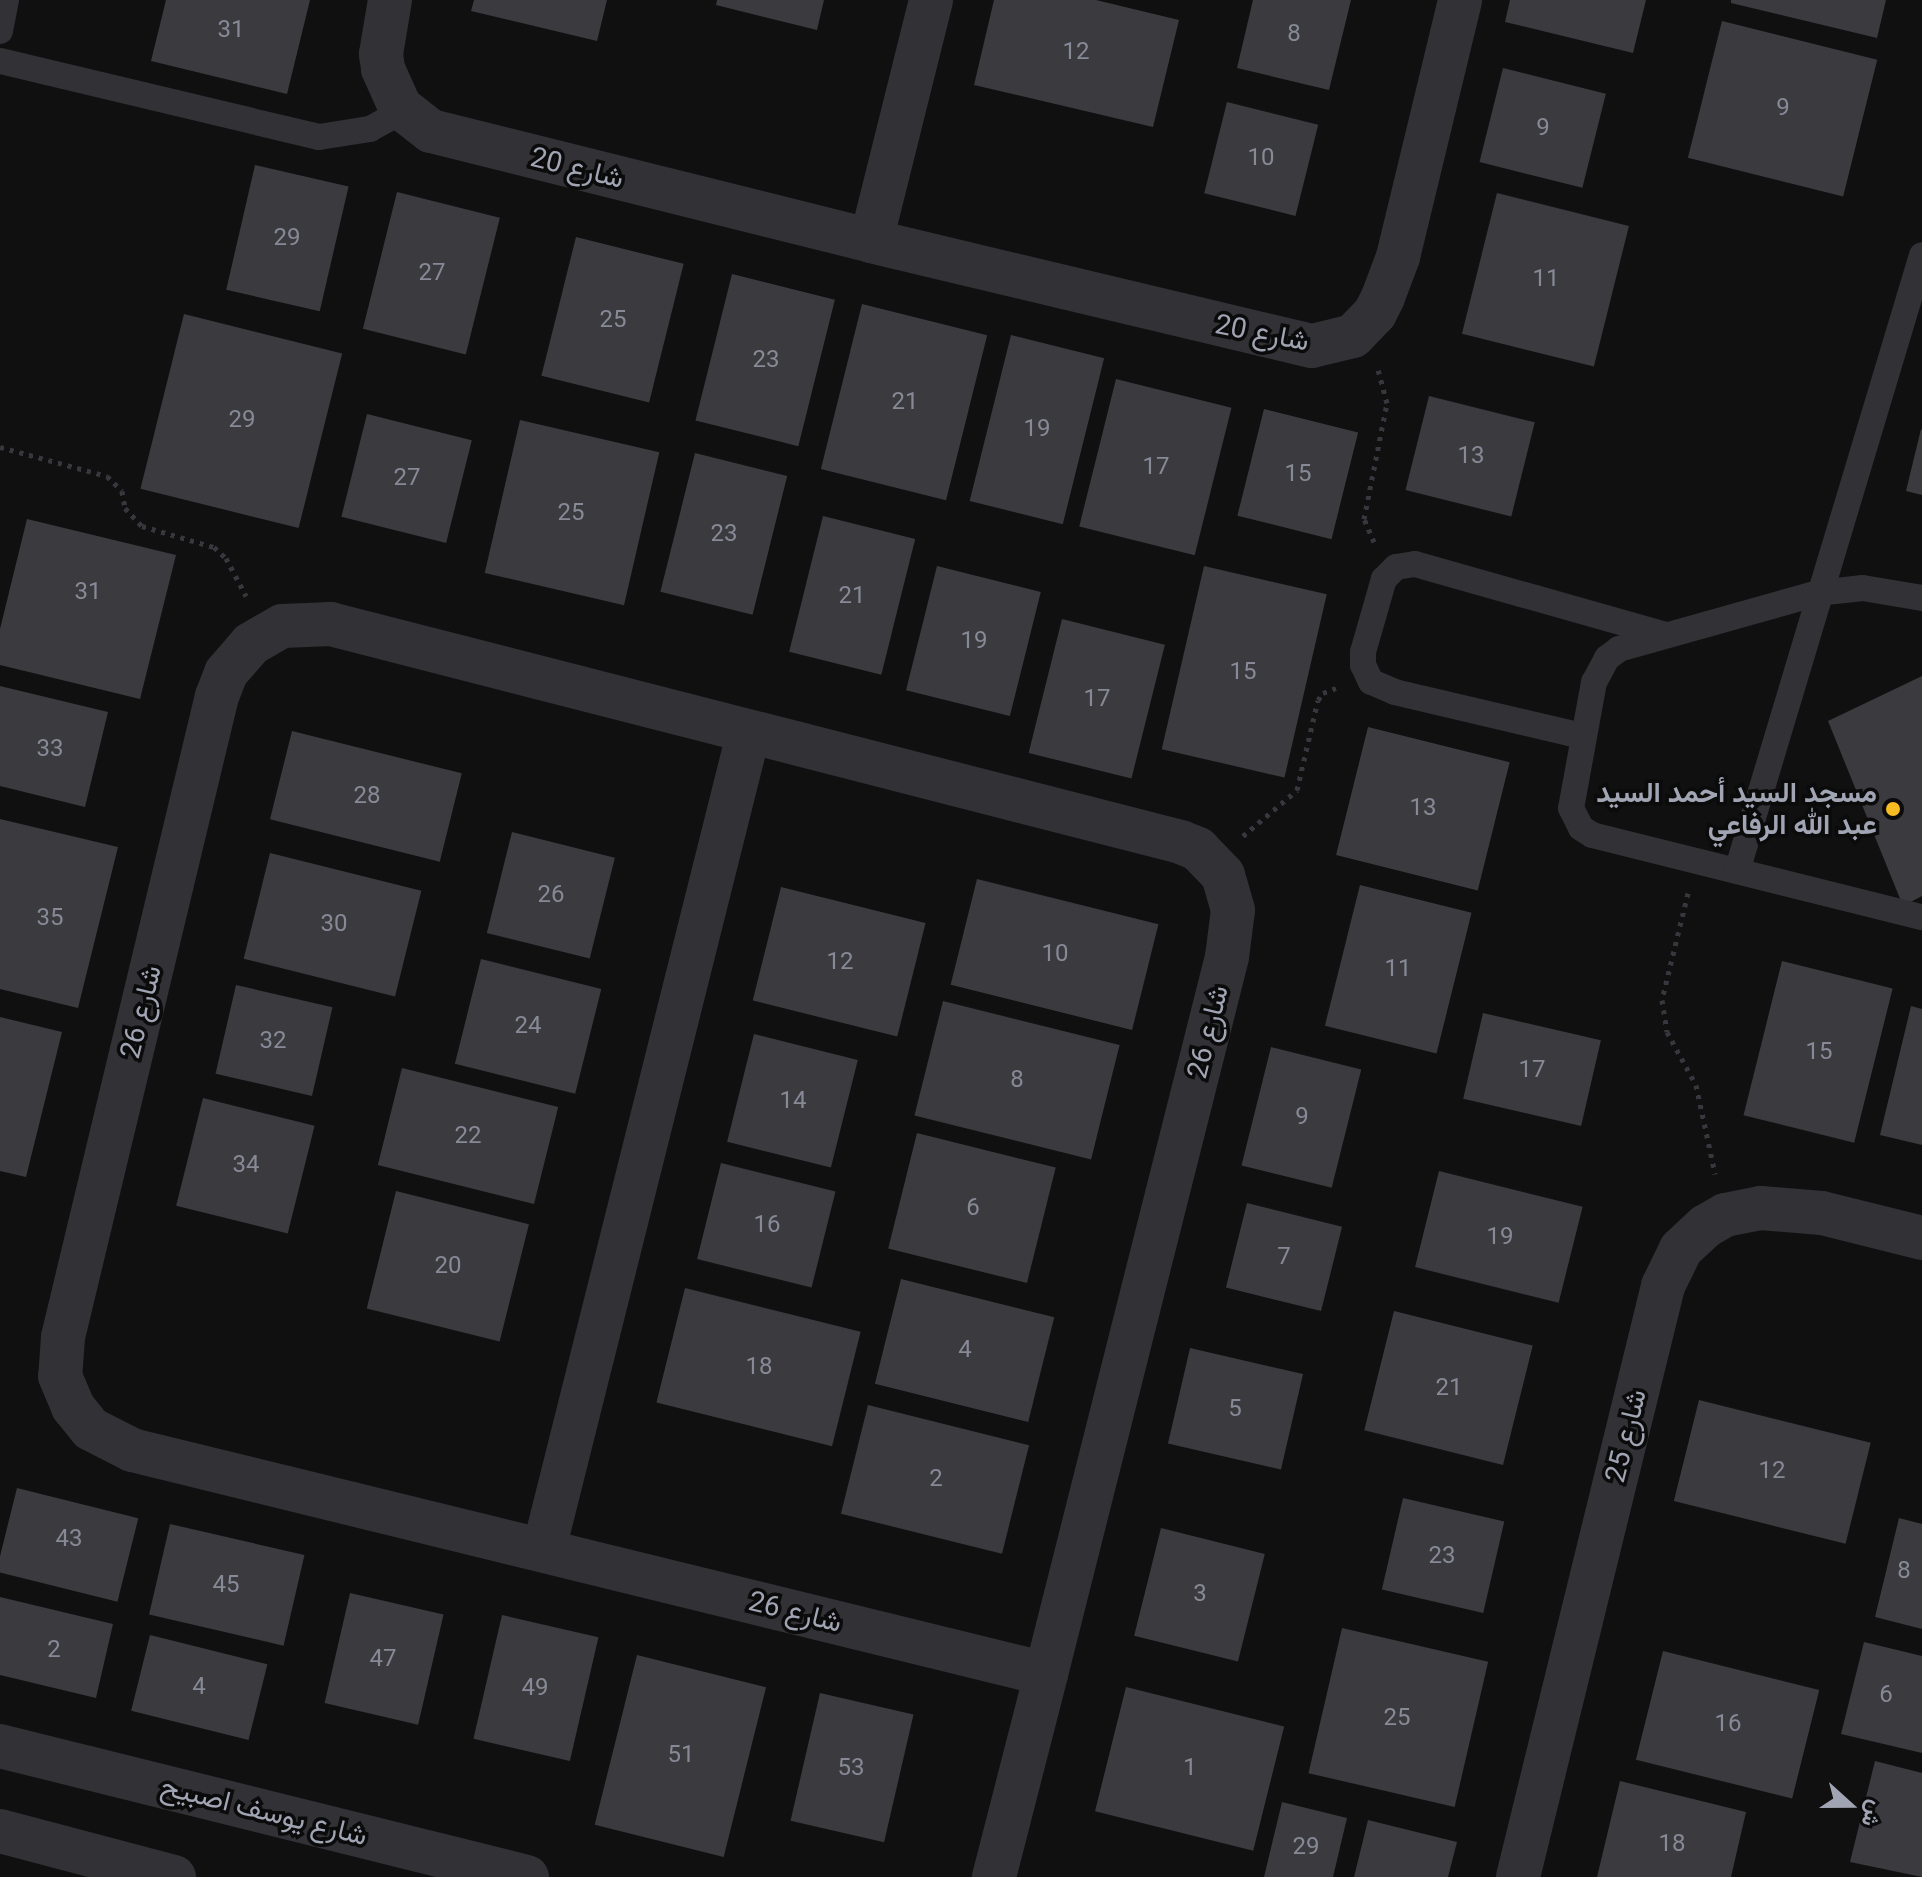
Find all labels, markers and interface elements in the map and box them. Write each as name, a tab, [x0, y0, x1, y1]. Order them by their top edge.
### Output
house number: 31	[218, 16, 244, 44]
house number: 8	[1287, 20, 1301, 48]
house number: 12	[1063, 38, 1089, 66]
house number: 9	[1776, 94, 1790, 122]
house number: 9	[1536, 114, 1550, 142]
street label: شارع 20	[527, 140, 627, 196]
house number: 10	[1248, 144, 1274, 172]
house number: 29	[274, 224, 300, 252]
house number: 27	[419, 259, 445, 287]
house number: 11	[1533, 265, 1559, 293]
house number: 25	[600, 306, 626, 334]
street label: شارع 20	[1212, 307, 1312, 359]
house number: 23	[753, 346, 779, 374]
house number: 21	[892, 388, 918, 416]
house number: 29	[229, 406, 255, 434]
house number: 19	[1024, 415, 1050, 443]
house number: 13	[1458, 442, 1484, 470]
house number: 17	[1143, 453, 1169, 481]
house number: 15	[1285, 460, 1311, 488]
house number: 27	[394, 464, 420, 492]
house number: 25	[558, 499, 584, 527]
house number: 23	[711, 520, 737, 548]
house number: 31	[75, 578, 101, 606]
house number: 21	[839, 582, 865, 610]
house number: 19	[961, 627, 987, 655]
house number: 15	[1230, 658, 1256, 686]
house number: 17	[1084, 685, 1110, 713]
house number: 33	[37, 735, 63, 763]
place label: مسجد السيد أحمد السيد عبد الله الرفاعي	[1596, 776, 1877, 842]
house number: 28	[354, 782, 380, 810]
house number: 13	[1410, 794, 1436, 822]
marker: مسجد السيد أحمد السيد عبد الله الرفاعي	[1884, 800, 1902, 818]
house number: 26	[538, 881, 564, 909]
house number: 35	[37, 904, 63, 932]
house number: 30	[321, 910, 347, 938]
house number: 10	[1042, 940, 1068, 968]
house number: 12	[827, 948, 853, 976]
house number: 11	[1385, 955, 1411, 983]
street label: شارع 26	[113, 962, 169, 1062]
street label: شارع 26	[1180, 982, 1236, 1082]
house number: 24	[515, 1012, 541, 1040]
house number: 32	[260, 1027, 286, 1055]
house number: 15	[1806, 1038, 1832, 1066]
house number: 17	[1519, 1056, 1545, 1084]
house number: 8	[1010, 1066, 1024, 1094]
house number: 14	[780, 1087, 806, 1115]
house number: 9	[1295, 1103, 1309, 1131]
house number: 22	[455, 1122, 481, 1150]
house number: 34	[233, 1151, 259, 1179]
house number: 6	[966, 1194, 980, 1222]
house number: 16	[754, 1211, 780, 1239]
house number: 19	[1487, 1223, 1513, 1251]
house number: 7	[1277, 1243, 1291, 1271]
house number: 20	[435, 1252, 461, 1280]
house number: 4	[958, 1336, 972, 1364]
house number: 18	[746, 1353, 772, 1381]
house number: 21	[1436, 1374, 1462, 1402]
street label: شارع 25	[1598, 1386, 1654, 1486]
house number: 5	[1228, 1395, 1242, 1423]
house number: 12	[1759, 1457, 1785, 1485]
house number: 2	[929, 1465, 943, 1493]
house number: 43	[56, 1525, 82, 1553]
house number: 23	[1429, 1542, 1455, 1570]
house number: 8	[1897, 1557, 1911, 1585]
house number: 45	[213, 1571, 239, 1599]
house number: 3	[1193, 1580, 1207, 1608]
street label: شارع 26	[745, 1584, 845, 1640]
house number: 2	[47, 1636, 61, 1664]
house number: 47	[370, 1645, 396, 1673]
house number: 4	[192, 1673, 206, 1701]
house number: 49	[522, 1674, 548, 1702]
house number: 6	[1879, 1681, 1893, 1709]
house number: 25	[1384, 1704, 1410, 1732]
house number: 16	[1715, 1710, 1741, 1738]
house number: 51	[668, 1741, 694, 1769]
house number: 53	[838, 1754, 864, 1782]
house number: 1	[1183, 1754, 1197, 1782]
north arrow	[1810, 1765, 1890, 1845]
street label: شارع يوسف اصبيح	[157, 1769, 371, 1853]
text: ش	[1856, 1797, 1889, 1831]
house number: 18	[1659, 1830, 1685, 1858]
house number: 29	[1293, 1833, 1319, 1861]

